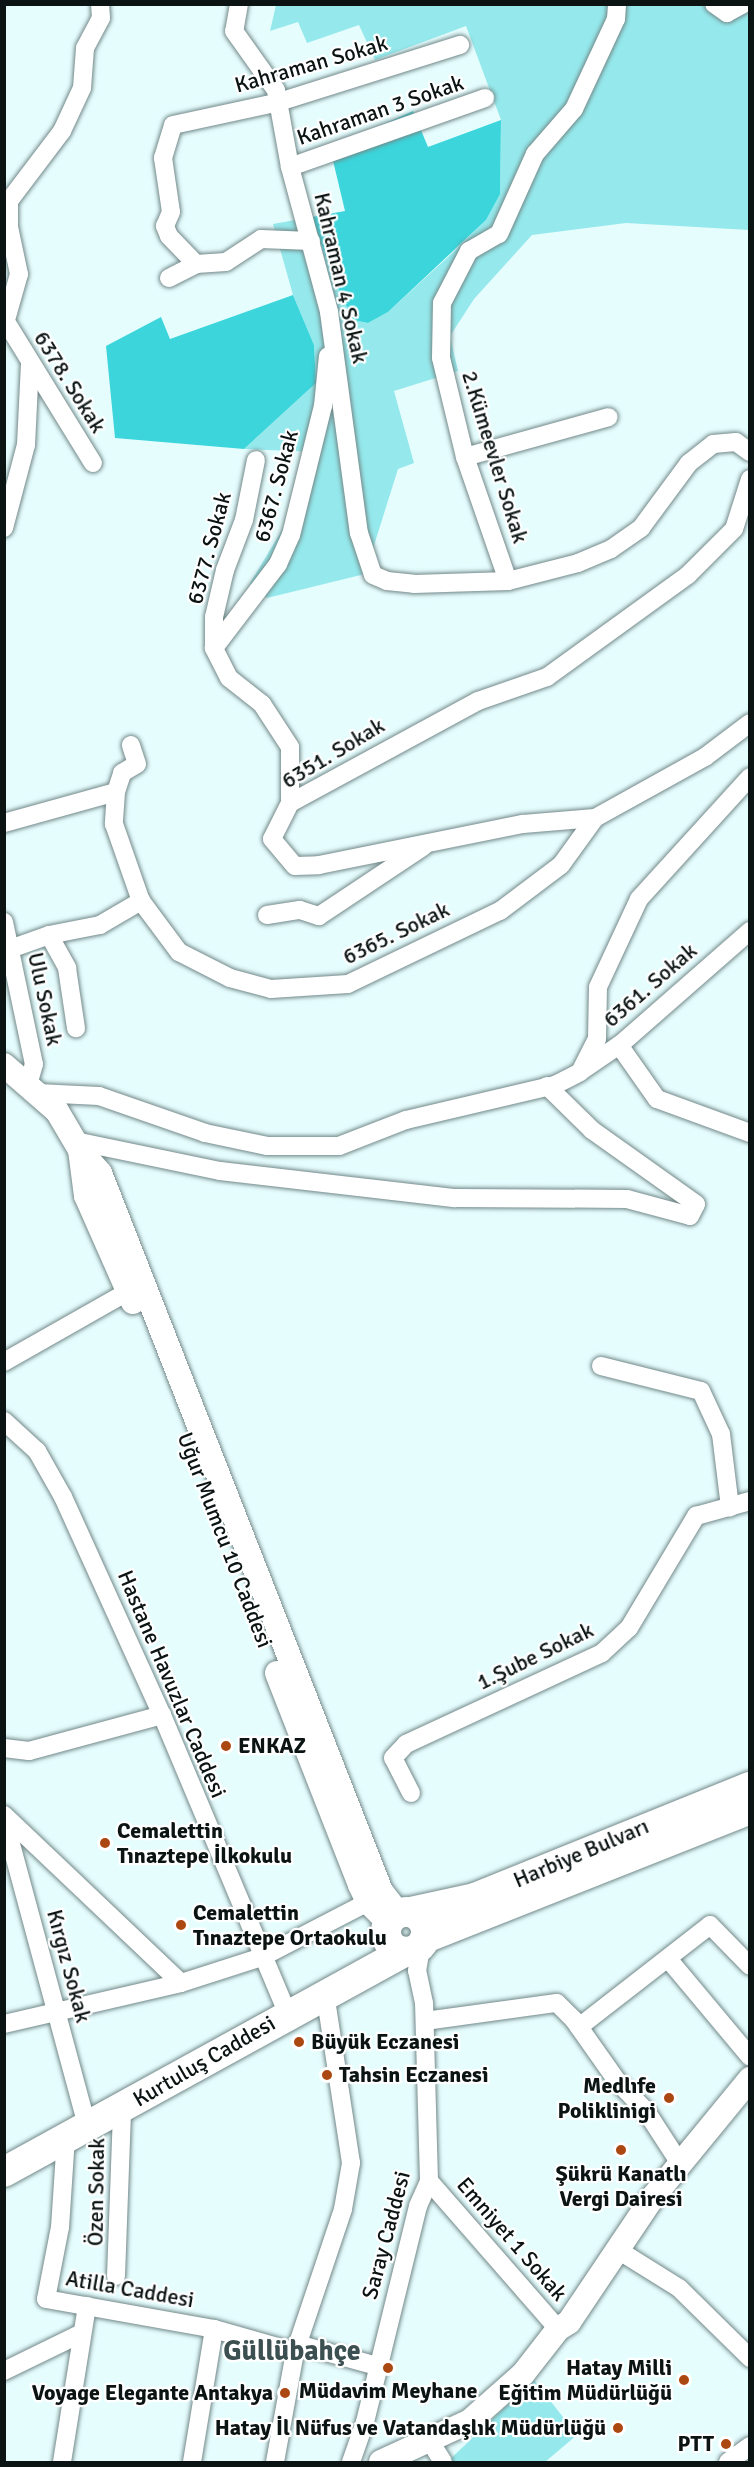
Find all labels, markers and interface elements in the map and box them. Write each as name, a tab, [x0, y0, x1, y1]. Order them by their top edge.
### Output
street label: Kahraman Sokak	[232, 30, 390, 98]
street label: Kahraman 3 Sokak	[293, 69, 467, 151]
street label: Kahraman 4 Sokak	[309, 190, 373, 366]
street label: 6378. Sokak	[28, 326, 112, 438]
street label: 2.Kümeevler Sokak	[456, 368, 534, 546]
street label: 6367. Sokak	[248, 427, 304, 545]
street label: 6377. Sokak	[181, 489, 237, 607]
street label: 6351. Sokak	[277, 712, 389, 794]
street label: 6365. Sokak	[339, 896, 453, 970]
street label: 6361. Sokak	[598, 937, 702, 1033]
street label: Ulu Sokak	[22, 950, 68, 1048]
street label: Uğur Mumcu 10 Caddesi	[172, 1429, 278, 1651]
street label: Hastane Havuzlar Caddesi	[112, 1566, 232, 1802]
street label: 1.Şube Sokak	[472, 1616, 598, 1696]
place label: ENKAZ	[238, 1733, 306, 1759]
marker: ENKAZ	[219, 1739, 233, 1753]
street label: Harbiye Bulvarı	[509, 1813, 653, 1893]
place label: Cemalettin Tınaztepe İlkokulu	[117, 1817, 292, 1868]
marker: Cemalettin Tınaztepe İlkokulu	[98, 1836, 112, 1850]
place label: Cemalettin Tınaztepe Ortaokulu	[193, 1899, 387, 1951]
street label: Kırgız Sokak	[41, 1907, 97, 2025]
marker: Cemalettin Tınaztepe Ortaokulu	[174, 1918, 188, 1932]
street label: Kurtuluş Caddesi	[128, 2010, 280, 2112]
place label: Büyük Eczanesi	[311, 2029, 459, 2055]
marker: Büyük Eczanesi	[292, 2035, 306, 2049]
place label: Tahsin Eczanesi	[339, 2062, 489, 2088]
marker: Tahsin Eczanesi	[320, 2068, 334, 2082]
place label: Medlıfe Poliklinigi	[558, 2072, 656, 2124]
marker: Medlıfe Poliklinigi	[660, 2089, 678, 2107]
street label: Özen Sokak	[82, 2138, 110, 2246]
marker: Şükrü Kanatlı Vergi Dairesi	[614, 2143, 628, 2157]
place label: Şükrü Kanatlı Vergi Dairesi	[556, 2160, 686, 2212]
street label: Saray Caddesi	[356, 2168, 416, 2302]
street label: Emniyet 1 Sokak	[451, 2172, 573, 2306]
street label: Atilla Caddesi	[64, 2265, 196, 2313]
district label: Güllübahçe	[223, 2334, 361, 2368]
place label: Hatay Milli Eğitim Müdürlüğü	[498, 2354, 672, 2406]
marker: Müdavim Meyhane	[381, 2361, 395, 2375]
marker: Hatay Milli Eğitim Müdürlüğü	[677, 2373, 691, 2387]
place label: Müdavim Meyhane	[299, 2378, 477, 2404]
place label: Voyage Elegante Antakya	[32, 2380, 273, 2406]
marker: Voyage Elegante Antakya	[278, 2386, 292, 2400]
place label: Hatay İl Nüfus ve Vatandaşlık Müdürlüğü	[215, 2415, 606, 2441]
marker: Hatay İl Nüfus ve Vatandaşlık Müdürlüğü	[611, 2421, 625, 2435]
place label: PTT	[678, 2431, 714, 2457]
marker: PTT	[719, 2437, 733, 2451]

